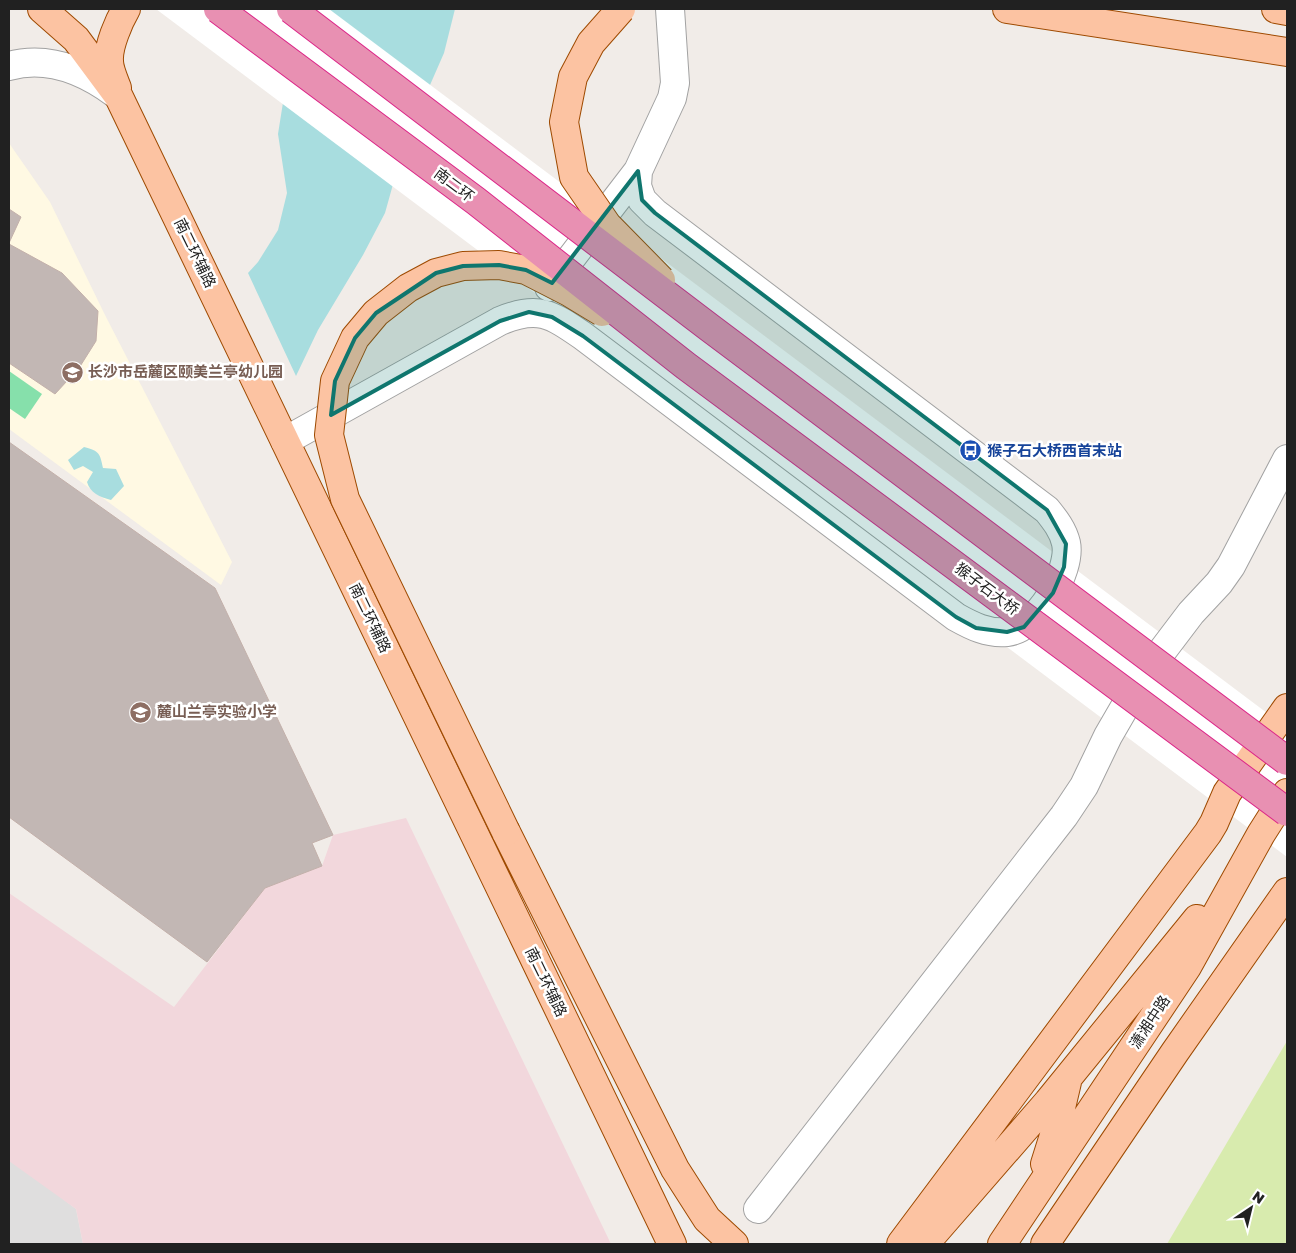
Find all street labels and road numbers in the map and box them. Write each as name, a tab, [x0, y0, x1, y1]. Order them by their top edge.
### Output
street label: 南二环	[431, 163, 478, 205]
street label: 南二环辅路	[171, 215, 220, 290]
street label: 猴子石大桥	[952, 558, 1023, 618]
street label: 南二环辅路	[346, 580, 395, 655]
street label: 南二环辅路	[522, 944, 571, 1019]
street label: 潇湘中路	[1125, 991, 1173, 1052]

